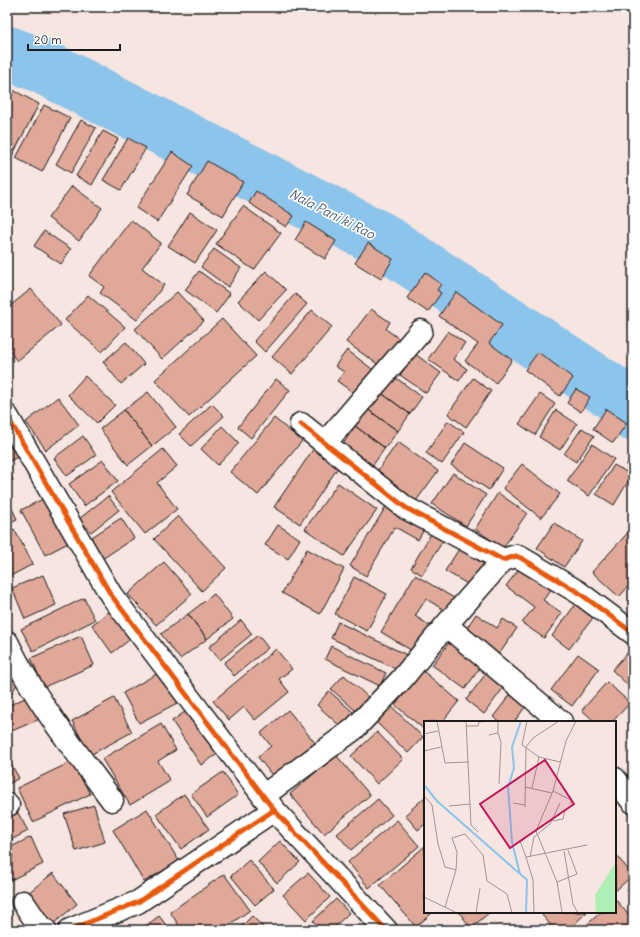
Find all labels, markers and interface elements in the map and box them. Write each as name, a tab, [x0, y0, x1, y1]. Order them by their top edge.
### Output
scale bar	[28, 26, 120, 52]
text: 20 m	[34, 32, 62, 47]
water label: Nala Pani ki Rao	[286, 185, 378, 243]
inset map	[424, 721, 616, 913]

